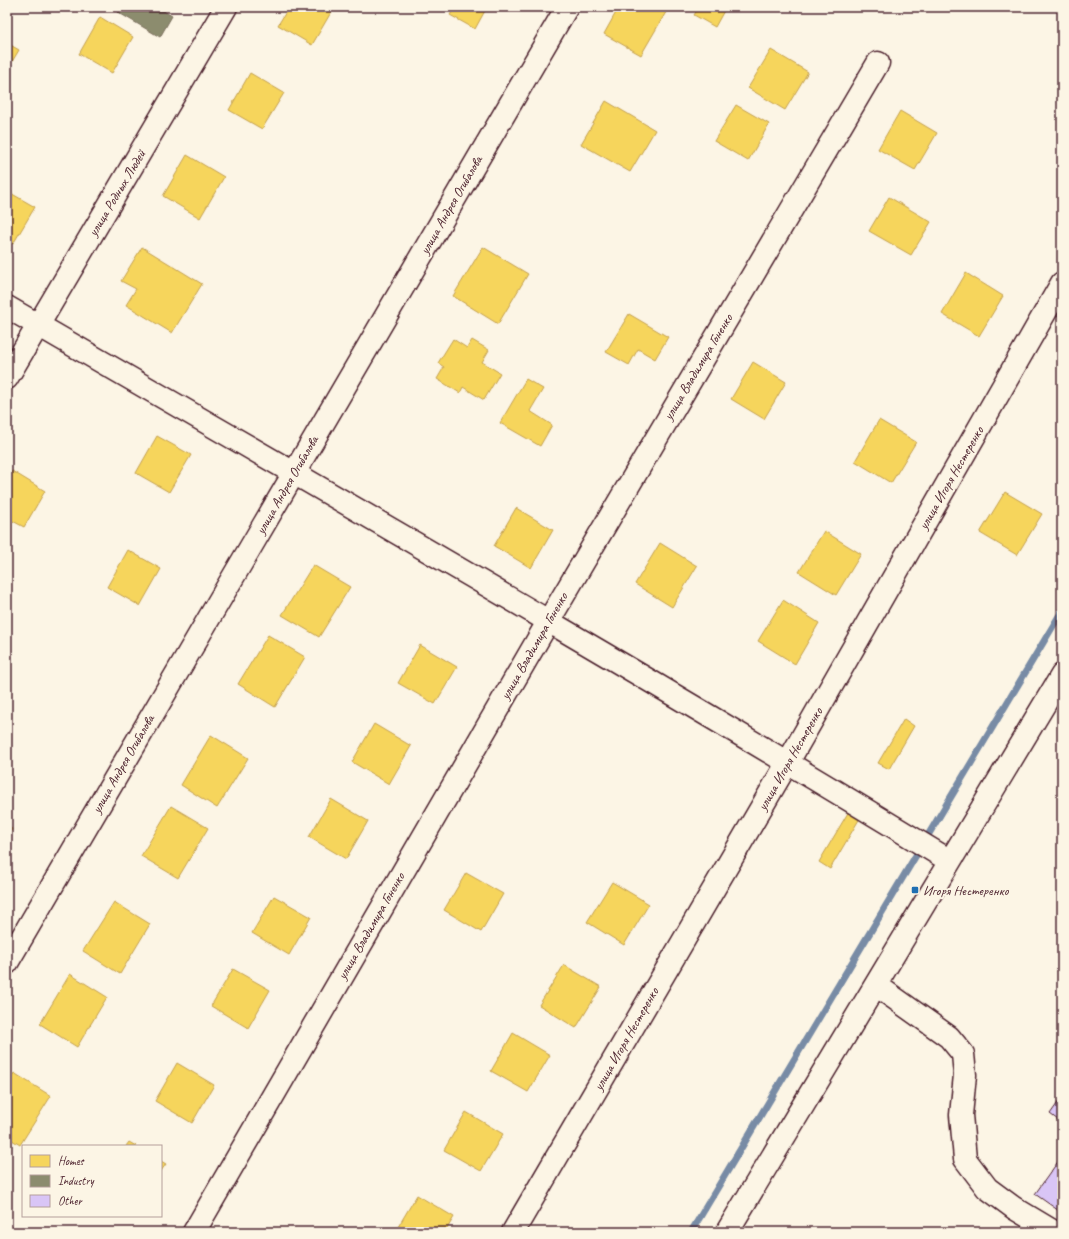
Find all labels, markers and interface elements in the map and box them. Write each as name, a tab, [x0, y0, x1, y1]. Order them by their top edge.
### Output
street label: улица Родных Людей	[84, 146, 150, 240]
street label: улица Андрея Огибалова	[415, 152, 487, 258]
street label: улица Владимира Гоненко	[659, 310, 737, 424]
street label: улица Игоря Нестеренко	[914, 423, 988, 533]
street label: улица Андрея Огибалова	[251, 432, 323, 538]
street label: улица Владимира Гоненко	[496, 589, 572, 703]
street label: улица Игоря Нестеренко	[753, 704, 827, 814]
street label: улица Андрея Огибалова	[87, 711, 159, 817]
street label: улица Владимира Гоненко	[333, 869, 409, 983]
place label: Игоря Нестеренко	[923, 882, 1010, 899]
marker: Игоря Нестеренко	[910, 885, 920, 895]
street label: улица Игоря Нестеренко	[589, 984, 663, 1094]
legend	[22, 1145, 162, 1217]
text: Homes	[58, 1153, 85, 1169]
text: Industry	[58, 1173, 95, 1189]
text: Other	[58, 1193, 84, 1209]

